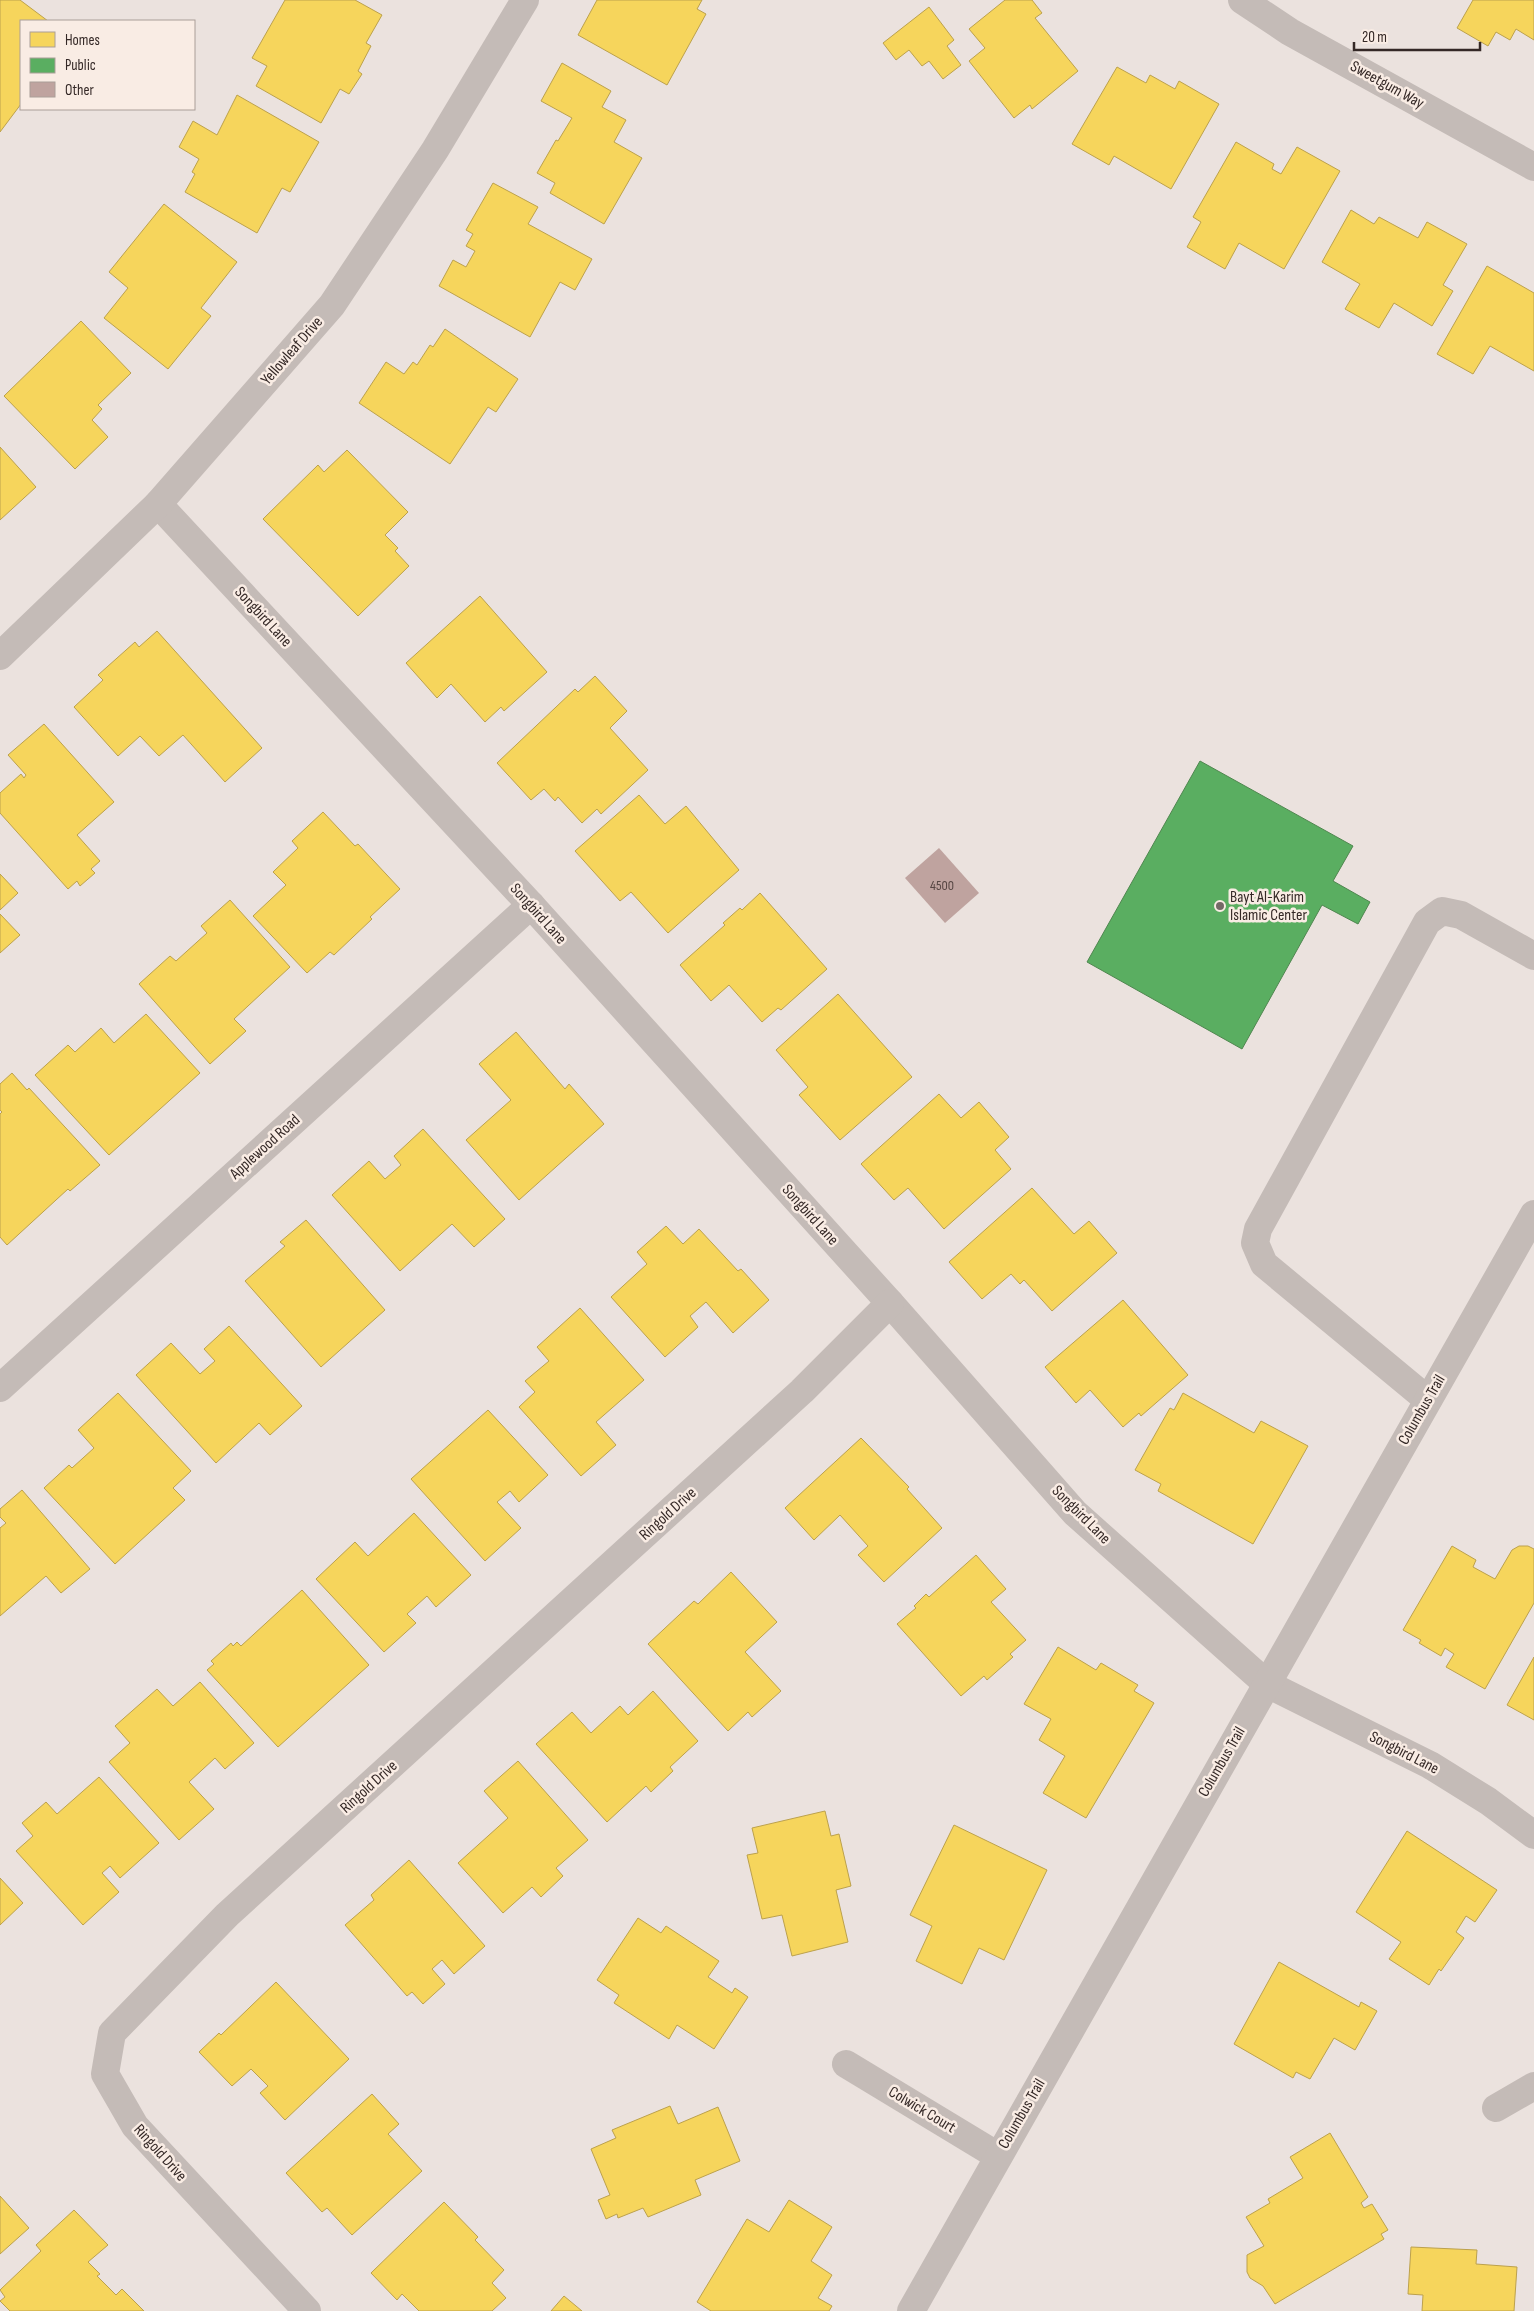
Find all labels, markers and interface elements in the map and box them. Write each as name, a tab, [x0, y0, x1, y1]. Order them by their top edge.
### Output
legend	[20, 20, 195, 110]
scale bar	[1354, 20, 1480, 52]
text: 20 m	[1362, 28, 1387, 47]
text: Homes	[65, 31, 100, 50]
text: Public	[65, 56, 96, 75]
street label: Sweetgum Way	[1347, 57, 1427, 113]
text: Other	[65, 81, 94, 100]
street label: Yellowleaf Drive	[257, 313, 327, 389]
street label: Songbird Lane	[230, 583, 296, 651]
house number: 4500	[930, 877, 954, 894]
street label: Songbird Lane	[506, 880, 570, 948]
place label: Bayt Al-Karim Islamic Center	[1230, 888, 1307, 925]
marker: Bayt Al-Karim Islamic Center	[1214, 900, 1226, 912]
street label: Applewood Road	[225, 1111, 304, 1184]
street label: Songbird Lane	[778, 1181, 842, 1249]
street label: Columbus Trail	[1394, 1372, 1450, 1448]
street label: Songbird Lane	[1048, 1482, 1114, 1548]
street label: Ringold Drive	[636, 1483, 700, 1545]
street label: Columbus Trail	[1194, 1724, 1250, 1800]
street label: Songbird Lane	[1366, 1727, 1442, 1779]
street label: Ringold Drive	[337, 1756, 401, 1818]
street label: Columbus Trail	[994, 2076, 1050, 2152]
street label: Colwick Court	[885, 2083, 959, 2137]
street label: Ringold Drive	[129, 2121, 191, 2185]

